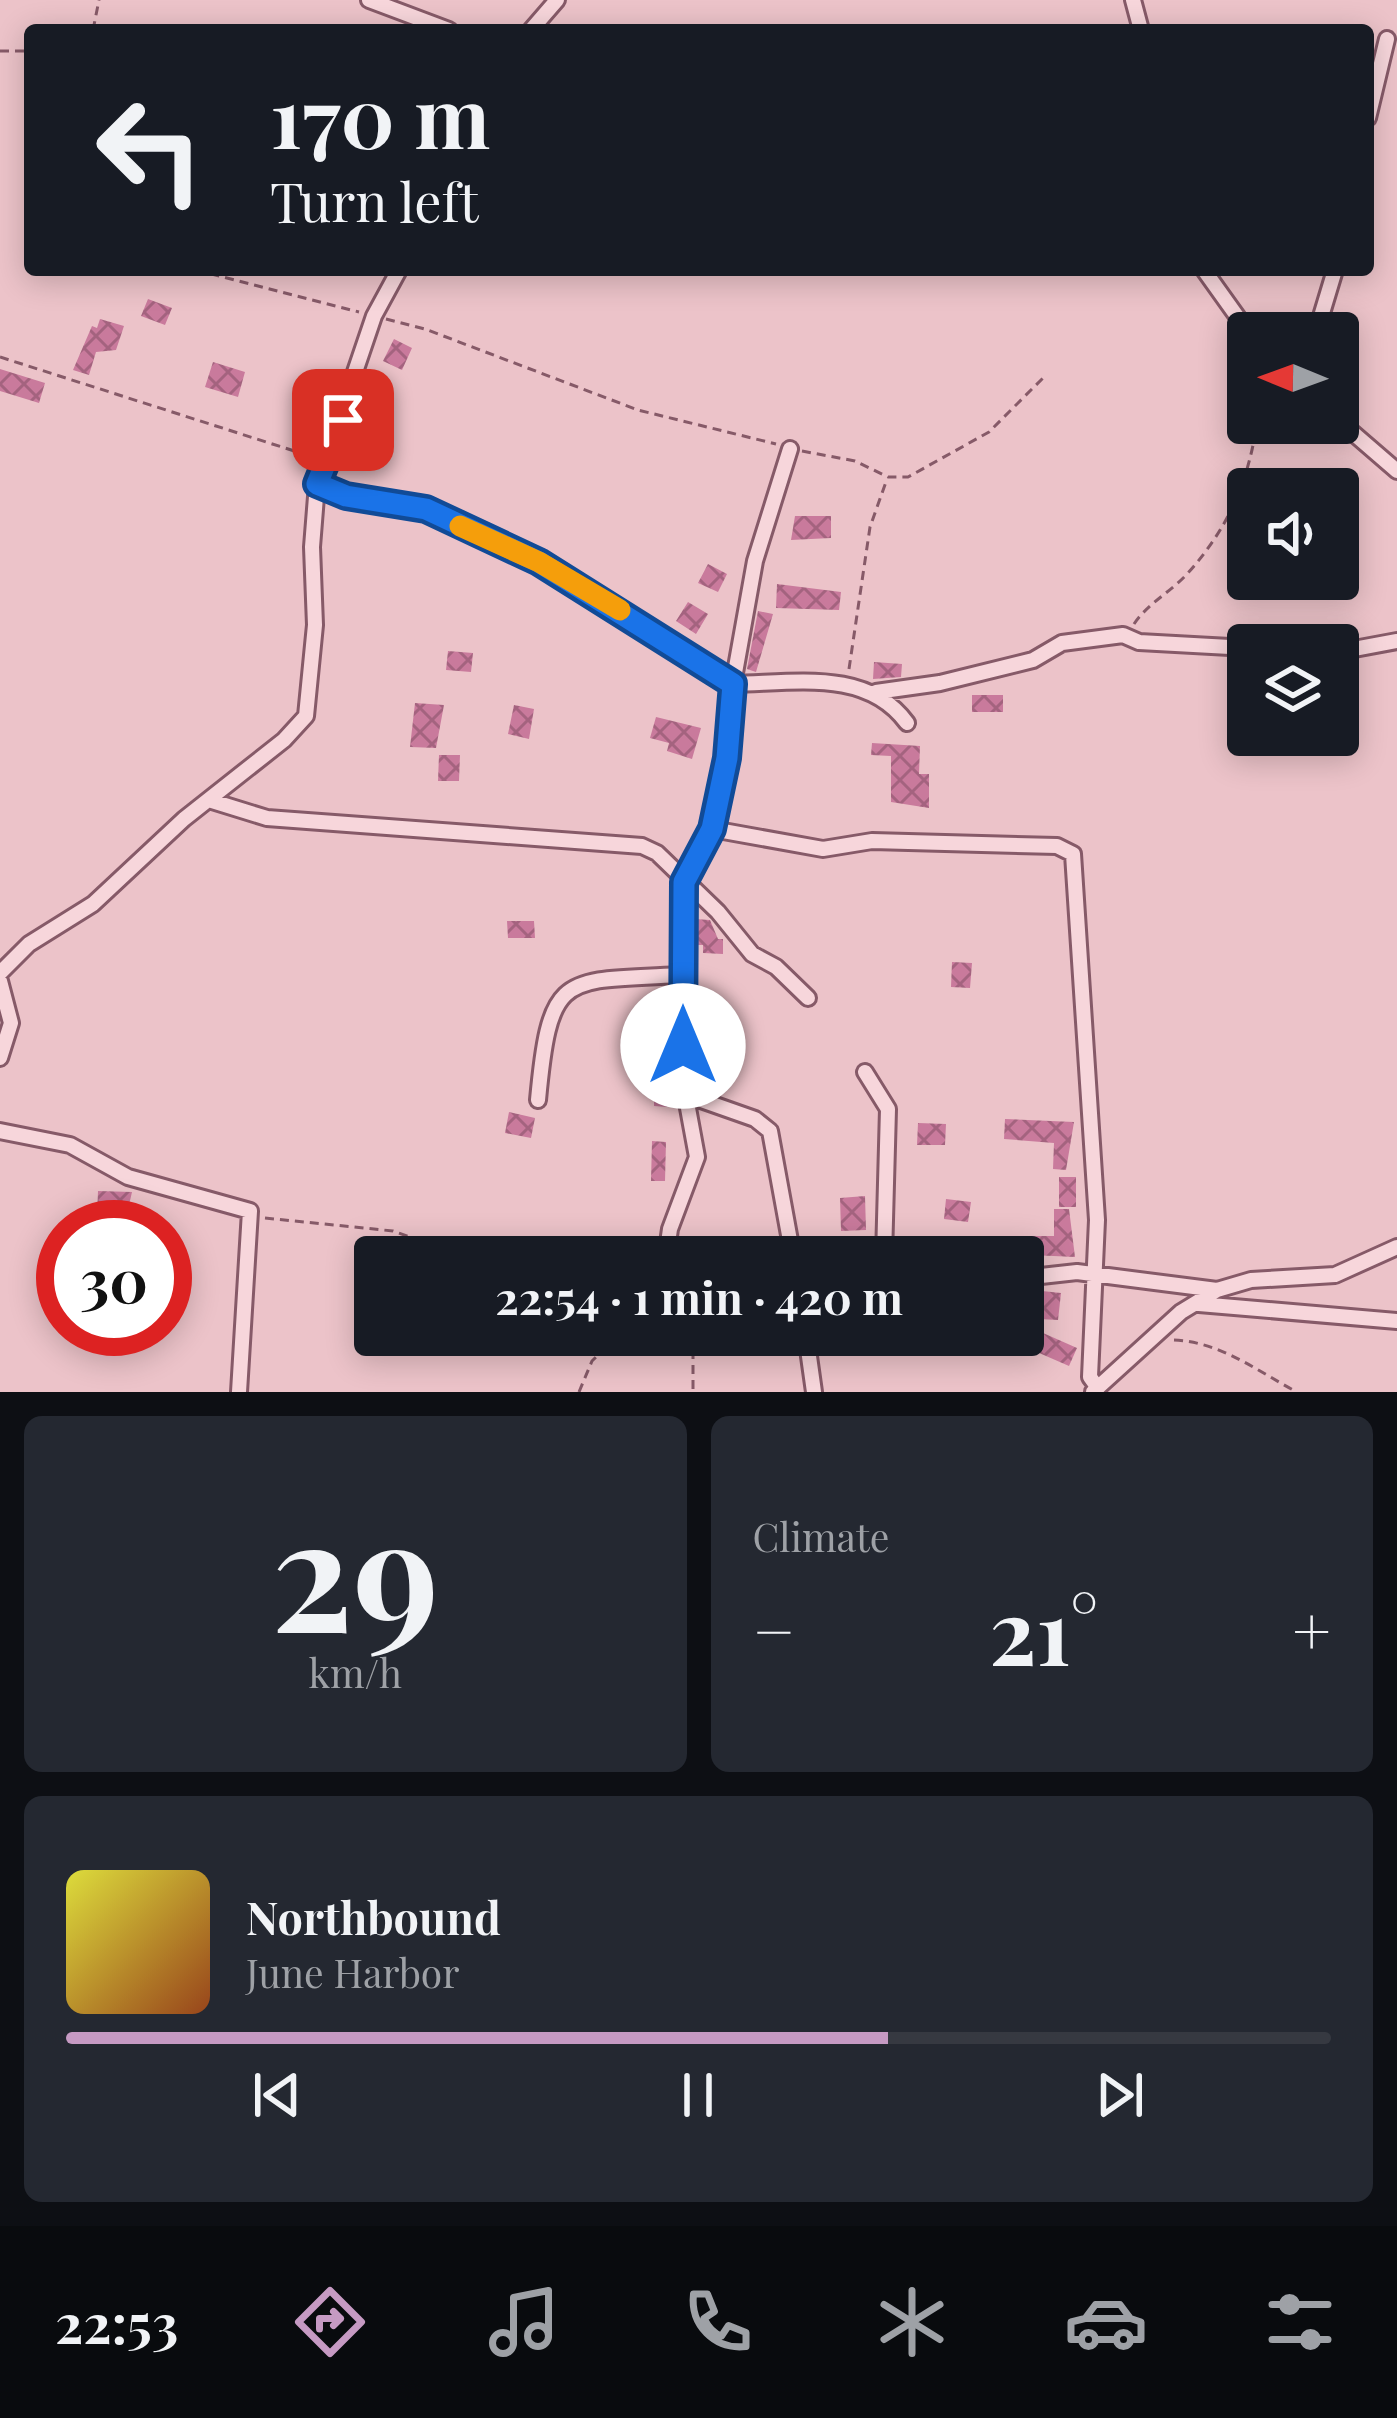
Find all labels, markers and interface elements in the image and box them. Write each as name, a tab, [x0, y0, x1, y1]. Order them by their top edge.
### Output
text: 170 m	[270, 58, 490, 170]
icon: left	[72, 72, 228, 228]
text: Turn left	[270, 165, 479, 237]
north arrow	[1227, 312, 1359, 444]
map controls	[1227, 312, 1359, 756]
pin	[292, 369, 394, 471]
icon: arrive	[310, 387, 376, 453]
button: sound	[1227, 468, 1359, 600]
button: layers	[1227, 624, 1359, 756]
position arrow	[620, 983, 746, 1109]
speed limit sign: 30	[36, 1200, 192, 1356]
text: 22:54 · 1 min · 420 m	[495, 1266, 903, 1326]
text: 29	[271, 1464, 439, 1672]
text: Climate	[753, 1510, 890, 1562]
text: 21°	[989, 1569, 1098, 1689]
text: −	[753, 1585, 795, 1673]
text: +	[1292, 1585, 1331, 1673]
text: km/h	[308, 1646, 402, 1698]
text: Northbound	[246, 1886, 501, 1946]
text: June Harbor	[246, 1946, 460, 1998]
icon: previous	[244, 2062, 310, 2128]
icon: pause	[665, 2062, 731, 2128]
icon: next	[1087, 2062, 1153, 2128]
icon: directions	[288, 2280, 372, 2364]
icon: music	[482, 2280, 566, 2364]
icon: phone	[676, 2280, 760, 2364]
icon: climate	[870, 2280, 954, 2364]
icon: car	[1064, 2280, 1148, 2364]
icon: filters	[1258, 2280, 1342, 2364]
text: 22:53	[55, 2286, 178, 2358]

